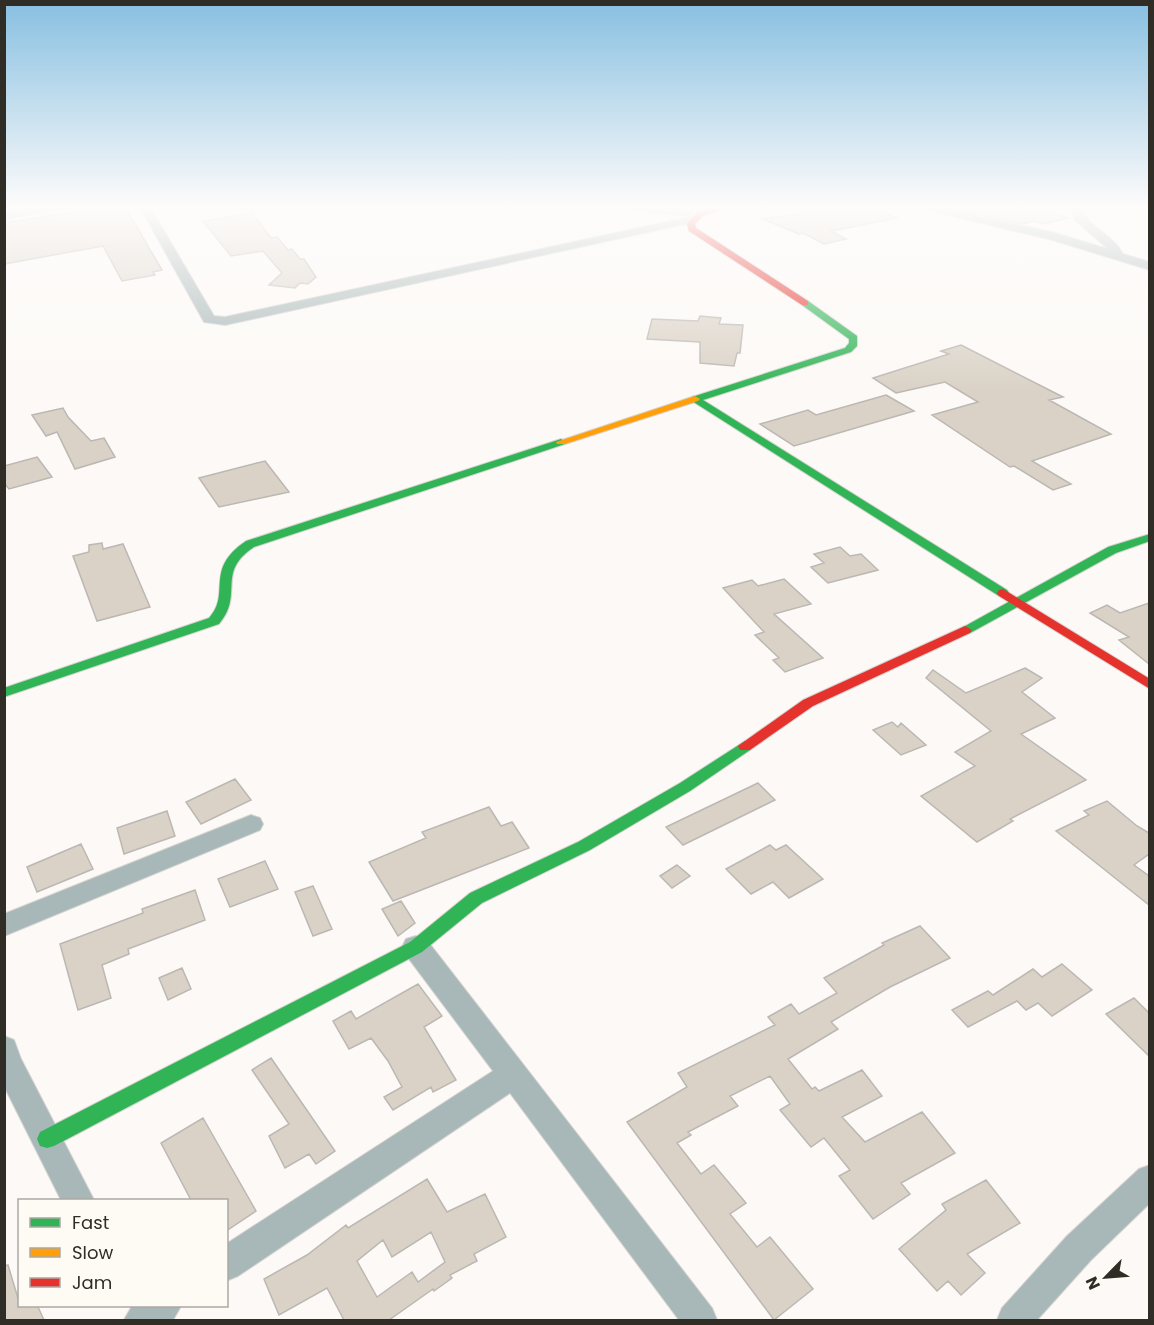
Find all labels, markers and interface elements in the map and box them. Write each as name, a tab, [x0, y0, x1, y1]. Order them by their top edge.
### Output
legend	[18, 1199, 228, 1307]
text: Fast	[72, 1210, 109, 1235]
text: Slow	[72, 1240, 114, 1265]
north arrow	[1076, 1247, 1136, 1307]
text: Jam	[72, 1270, 112, 1295]
text: N	[1080, 1273, 1106, 1293]

